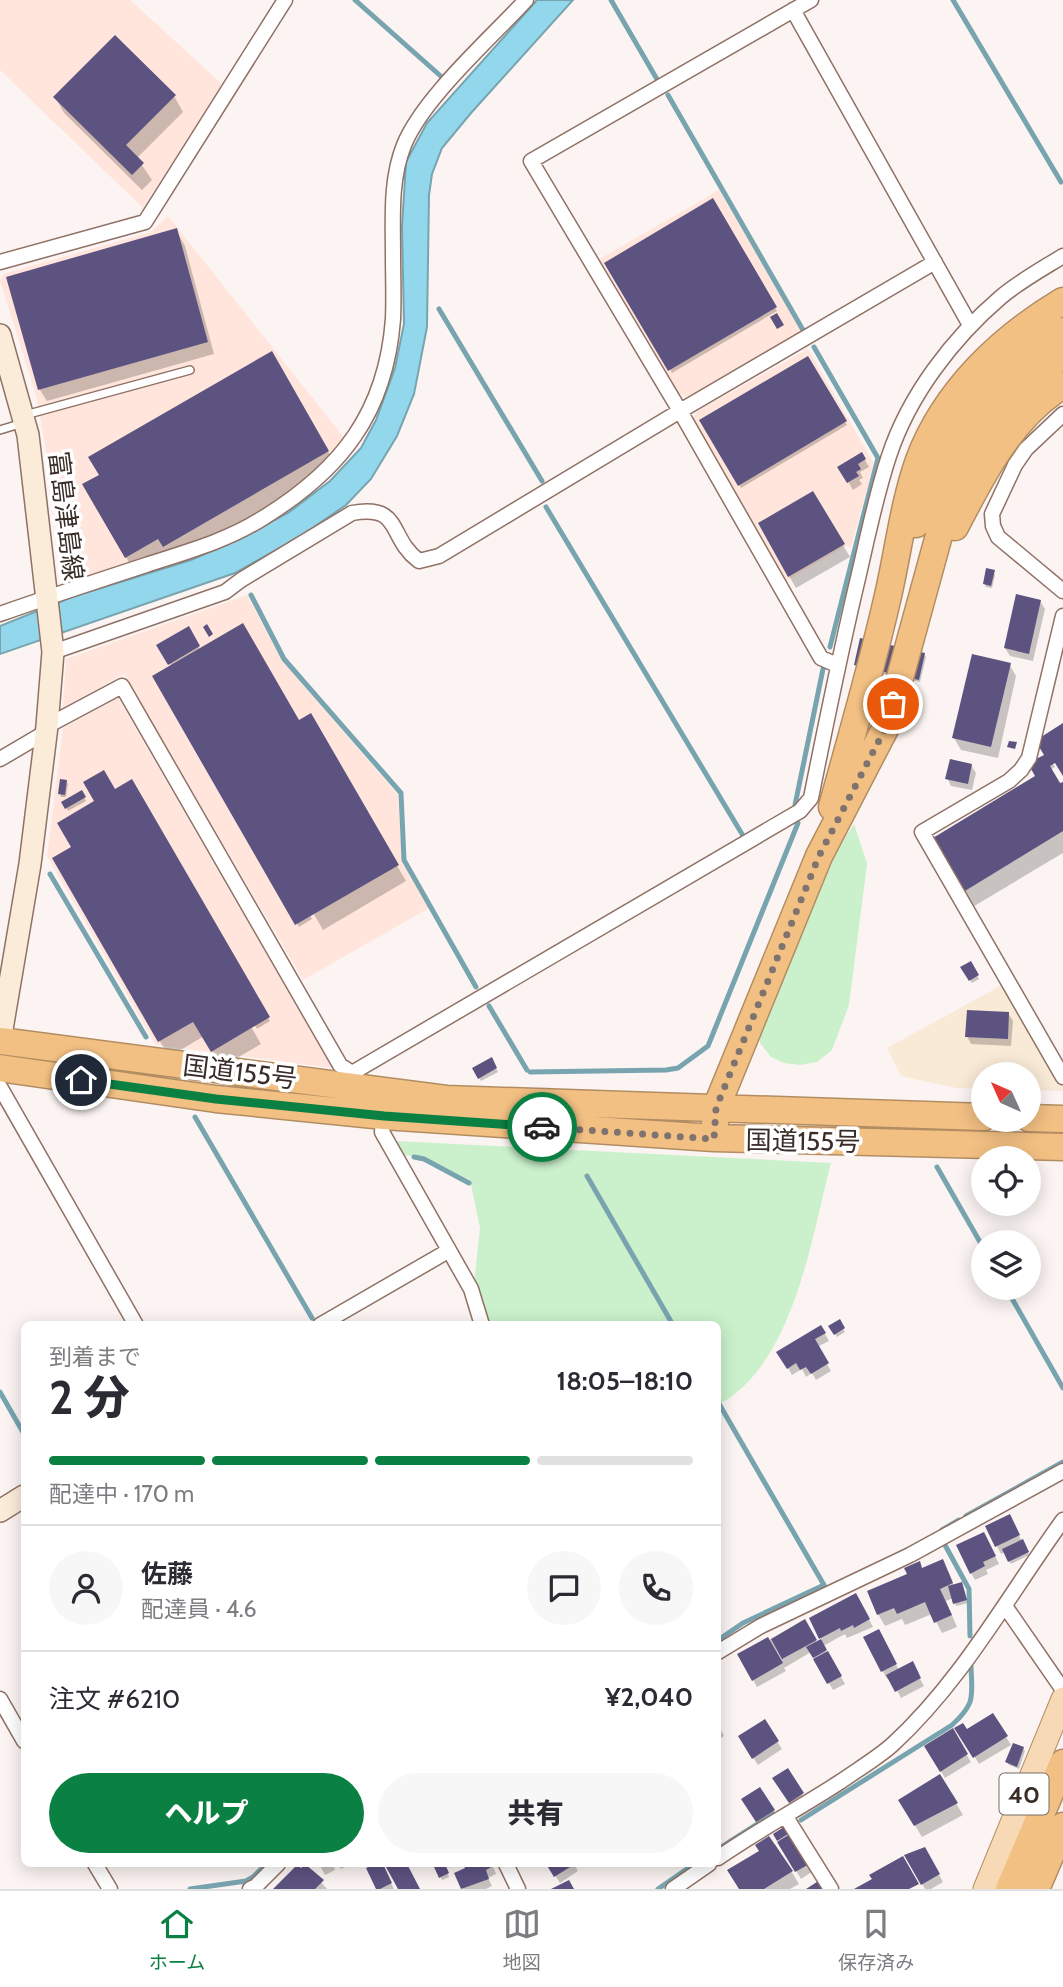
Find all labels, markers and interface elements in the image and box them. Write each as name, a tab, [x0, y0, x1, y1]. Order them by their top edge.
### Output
street label: 富島津島線	[42, 450, 90, 582]
pin	[863, 674, 923, 734]
icon: bag	[874, 685, 912, 723]
street label: 国道155号	[181, 1049, 299, 1095]
pin	[51, 1050, 111, 1110]
icon: home	[62, 1061, 100, 1099]
north arrow	[971, 1062, 1041, 1132]
map controls	[971, 1062, 1041, 1300]
courier	[507, 1092, 577, 1162]
icon: car	[523, 1108, 561, 1146]
street label: 国道155号	[745, 1124, 861, 1158]
button: locate	[971, 1146, 1041, 1216]
button: layers	[971, 1230, 1041, 1300]
text: 到着まで	[49, 1343, 141, 1371]
text: 18:05–18:10	[557, 1365, 693, 1397]
text: 2 分	[49, 1370, 130, 1426]
text: 配達中 · 170 m	[49, 1480, 194, 1508]
button: person	[49, 1551, 123, 1625]
button: chat	[527, 1551, 601, 1625]
button: phone	[619, 1551, 693, 1625]
text: 佐藤	[141, 1558, 193, 1590]
text: 配達員 · 4.6	[141, 1595, 257, 1623]
text: ¥2,040	[605, 1681, 693, 1713]
text: 注文 #6210	[49, 1683, 180, 1715]
button: ヘルプ	[49, 1773, 364, 1853]
button: 共有	[378, 1773, 693, 1853]
road number: 40	[1000, 1774, 1048, 1814]
tab: ホーム	[149, 1905, 205, 1974]
tab: 地図	[503, 1905, 541, 1974]
tab: 保存済み	[838, 1905, 914, 1974]

